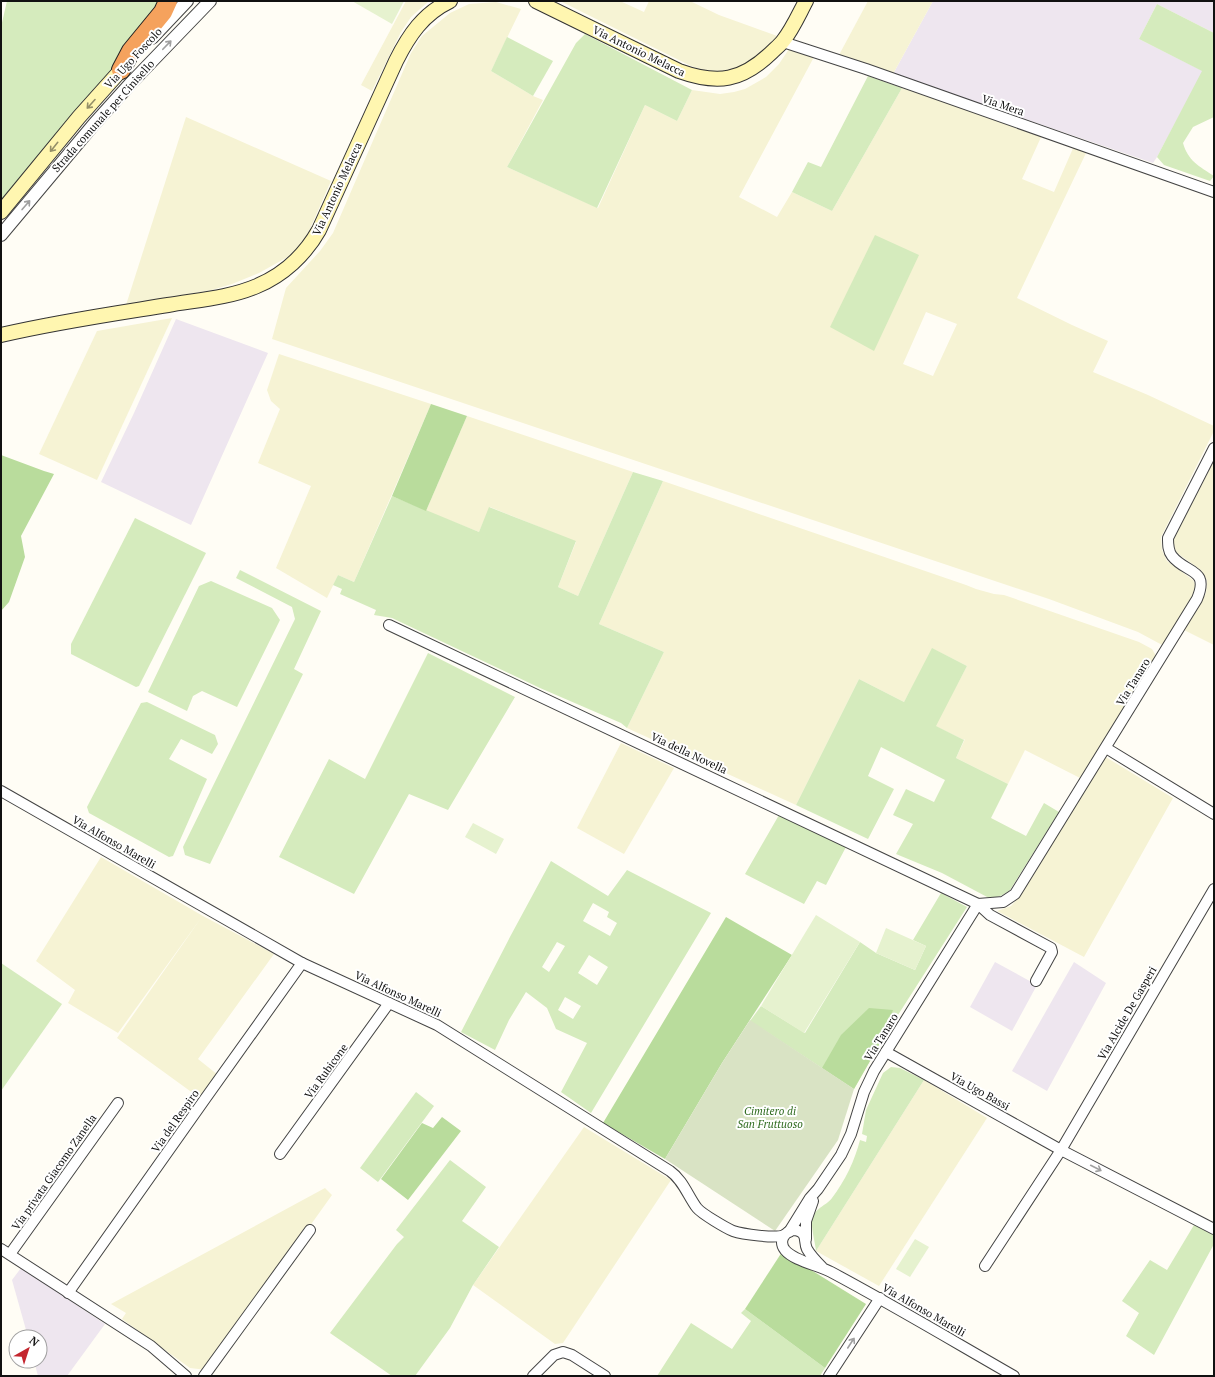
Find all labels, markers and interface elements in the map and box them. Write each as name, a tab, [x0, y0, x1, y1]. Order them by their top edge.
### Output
street label: Via Antonio Melacca	[590, 23, 688, 80]
street label: Via Ugo Foscolo	[101, 25, 165, 91]
one-way arrow	[163, 40, 172, 50]
street label: Strada comunale per Cinisello	[49, 57, 157, 175]
street label: Via Mera	[980, 91, 1026, 119]
one-way arrow	[86, 98, 95, 109]
street label: Via Antonio Melacca	[309, 140, 365, 238]
one-way arrow	[50, 141, 59, 152]
one-way arrow	[21, 200, 30, 210]
street label: Via Tanaro	[1113, 656, 1153, 708]
street label: Via della Novella	[649, 729, 730, 777]
street label: Via Alfonso Marelli	[70, 812, 158, 872]
street label: Via Alcide De Gasperi	[1095, 964, 1159, 1062]
street label: Via Alfonso Marelli	[352, 968, 444, 1020]
street label: Via Tanaro	[861, 1011, 901, 1063]
street label: Via Rubicone	[301, 1040, 351, 1101]
street label: Via Ugo Bassi	[948, 1069, 1012, 1113]
street label: Via del Respiro	[148, 1087, 202, 1155]
park label: Cimitero di San Fruttuoso	[737, 1104, 803, 1131]
street label: Via privata Giacomo Zanella	[9, 1111, 100, 1233]
one-way arrow	[1090, 1165, 1102, 1173]
street label: Via Alfonso Marelli	[880, 1280, 968, 1340]
north arrow	[8, 1329, 48, 1369]
text: N	[27, 1333, 42, 1350]
one-way arrow	[847, 1337, 855, 1349]

